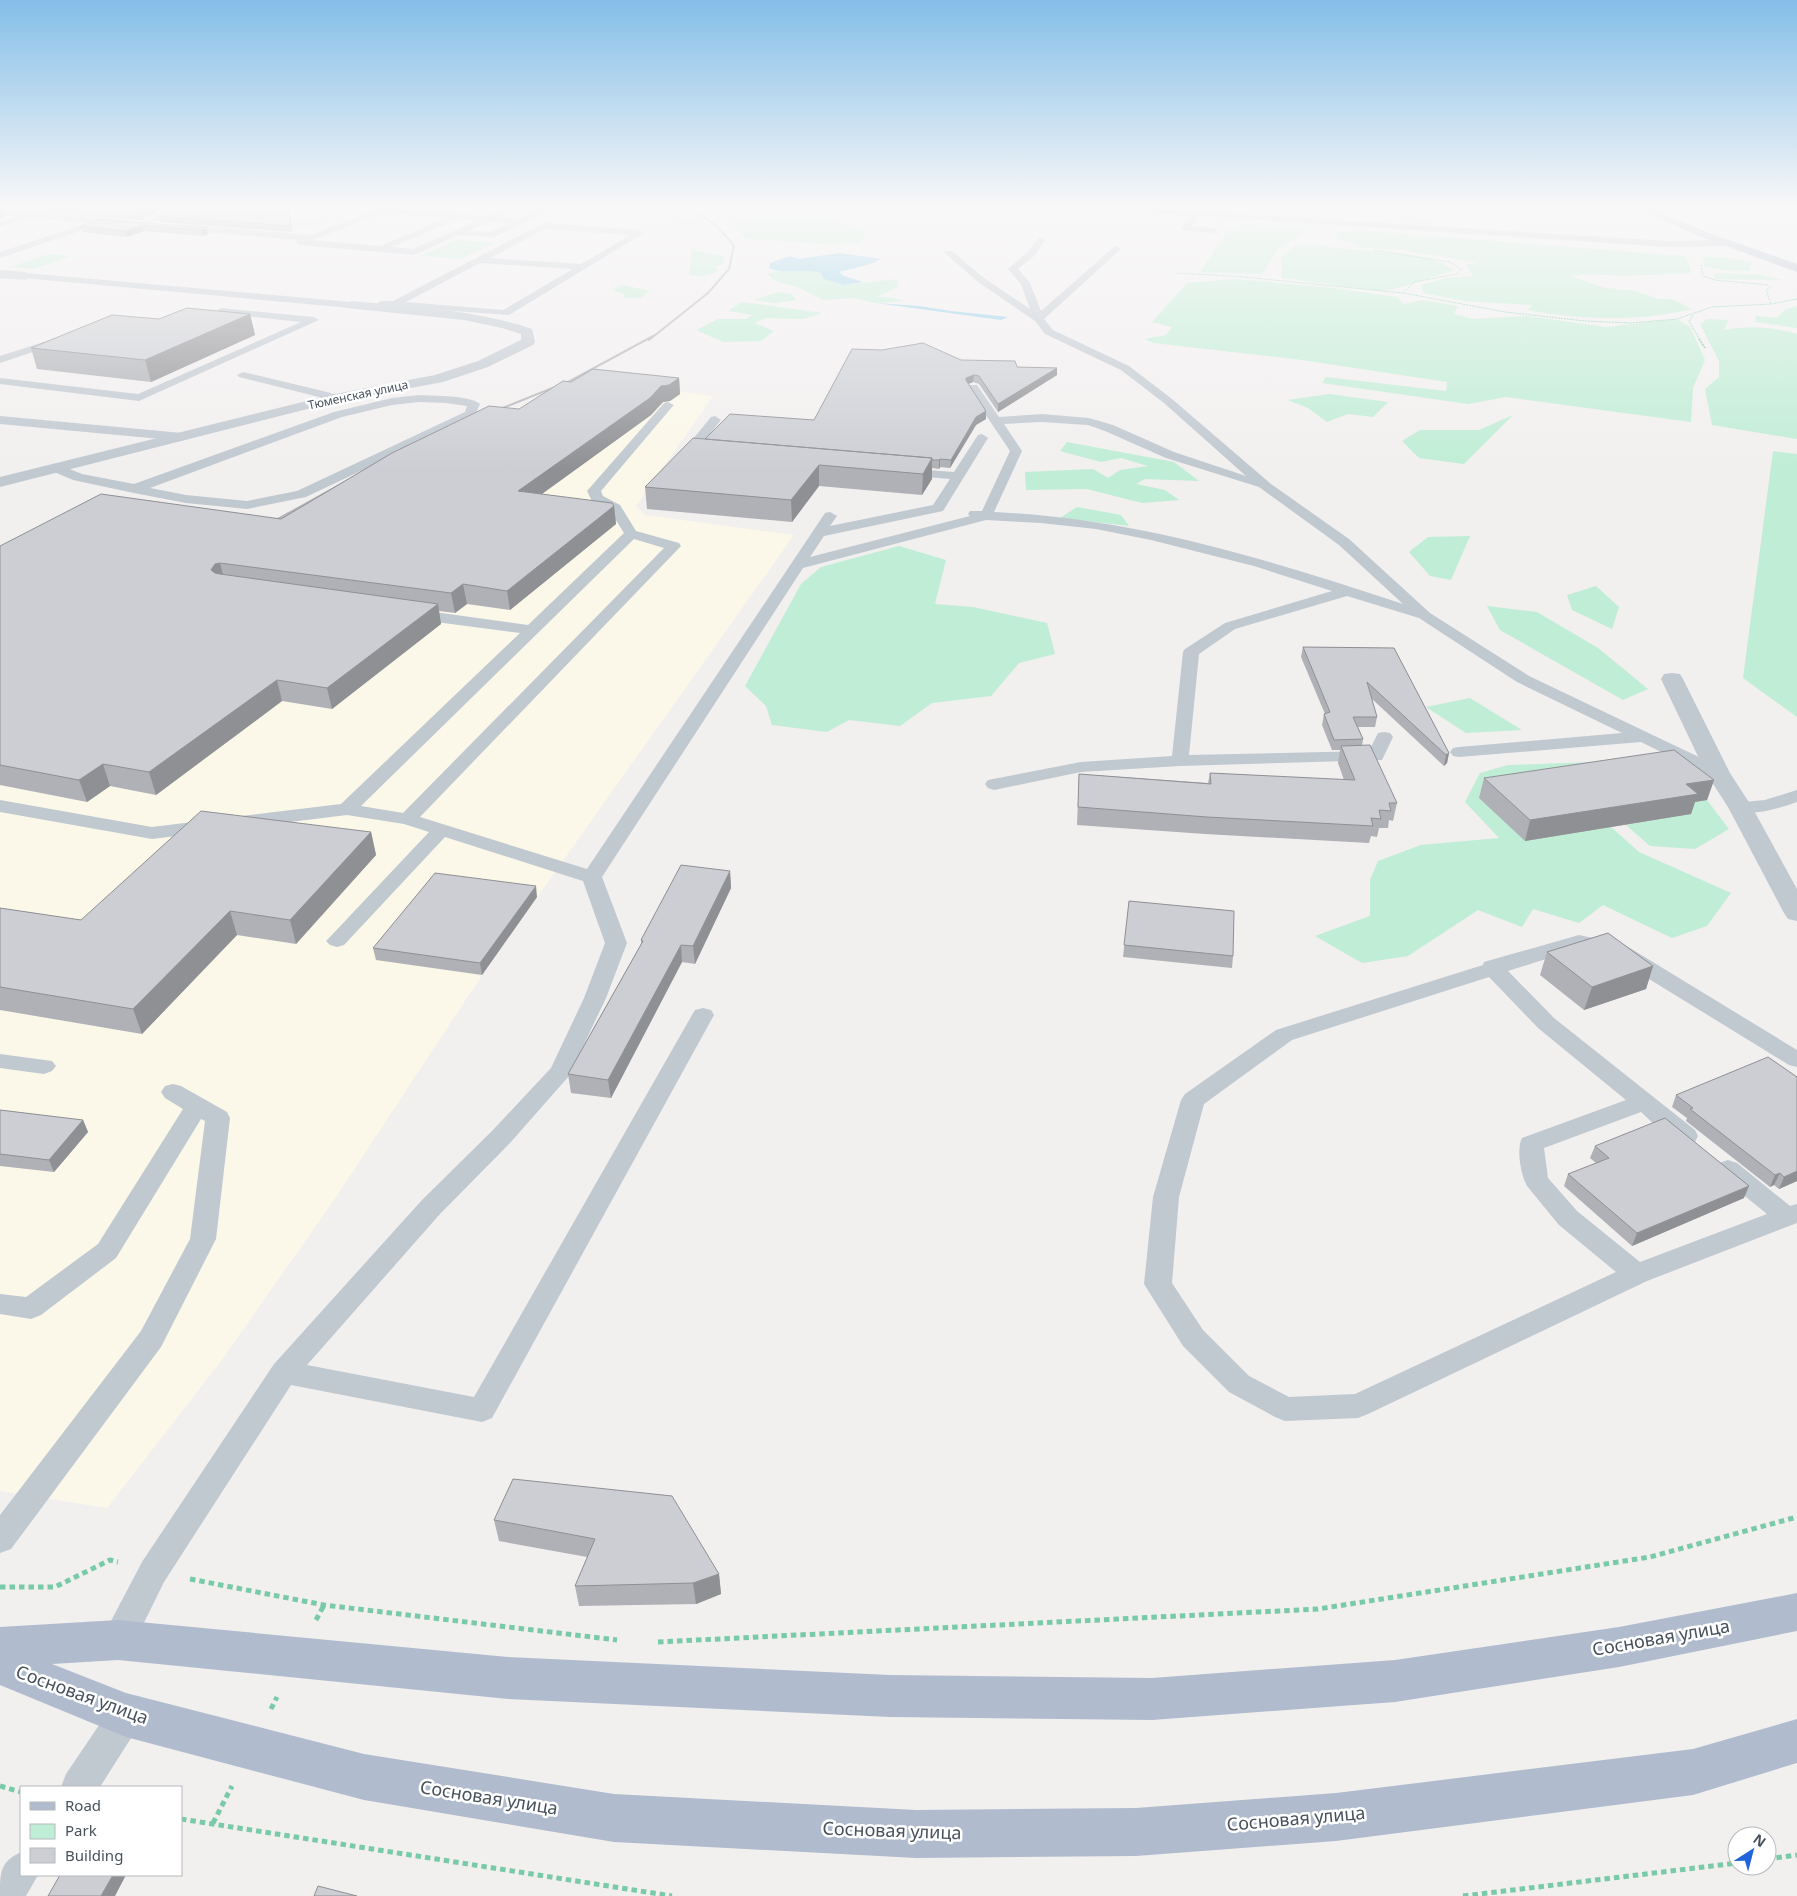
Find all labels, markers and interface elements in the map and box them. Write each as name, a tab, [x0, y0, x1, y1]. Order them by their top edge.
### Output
street label: Тюменская улица	[306, 376, 409, 413]
street label: Сосновая улица	[1590, 1613, 1731, 1661]
street label: Сосновая улица	[13, 1659, 152, 1729]
street label: Сосновая улица	[419, 1774, 560, 1820]
legend	[20, 1786, 182, 1876]
text: Road	[65, 1795, 101, 1815]
street label: Сосновая улица	[1226, 1800, 1366, 1836]
street label: Сосновая улица	[822, 1816, 962, 1844]
text: Park	[65, 1820, 97, 1840]
north arrow	[1727, 1826, 1777, 1876]
text: N	[1750, 1829, 1770, 1851]
text: Building	[65, 1845, 123, 1865]

